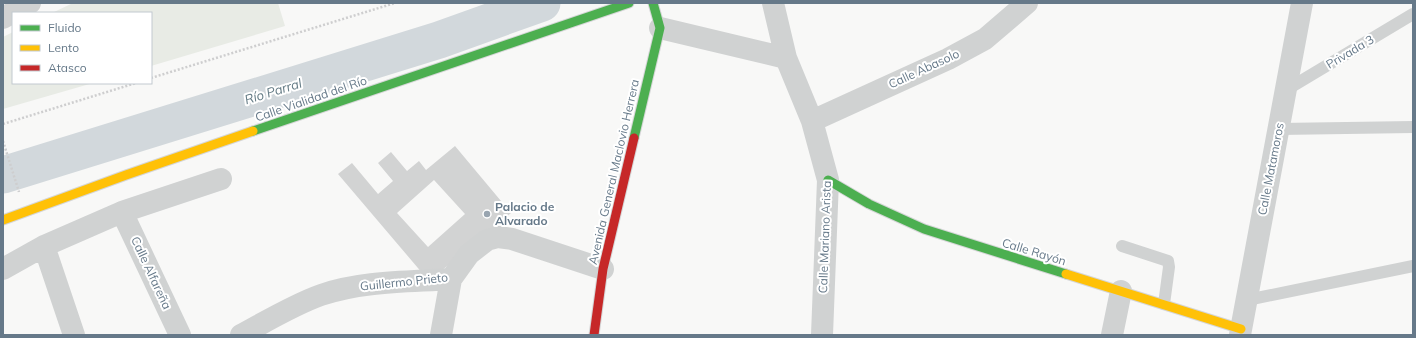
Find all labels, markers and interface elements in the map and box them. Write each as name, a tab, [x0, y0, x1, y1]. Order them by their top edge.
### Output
legend	[12, 12, 152, 84]
text: Fluido	[48, 20, 82, 35]
street label: Privada 3	[1323, 31, 1376, 72]
text: Lento	[48, 40, 79, 55]
street label: Calle Abasolo	[886, 46, 962, 91]
text: Atasco	[48, 60, 87, 75]
street label: Calle Vialidad del Río	[253, 72, 369, 125]
water label: Río Parral	[242, 74, 304, 107]
street label: Avenida General Maclovio Herrera	[585, 78, 642, 266]
street label: Calle Matamoros	[1254, 121, 1287, 216]
street label: Calle Mariano Arista	[815, 180, 834, 294]
place label: Palacio de Alvarado	[495, 199, 555, 228]
marker: Palacio de Alvarado	[482, 209, 492, 219]
street label: Calle Alfareña	[128, 234, 175, 312]
street label: Calle Rayón	[1000, 235, 1068, 268]
street label: Guillermo Prieto	[359, 269, 449, 294]

